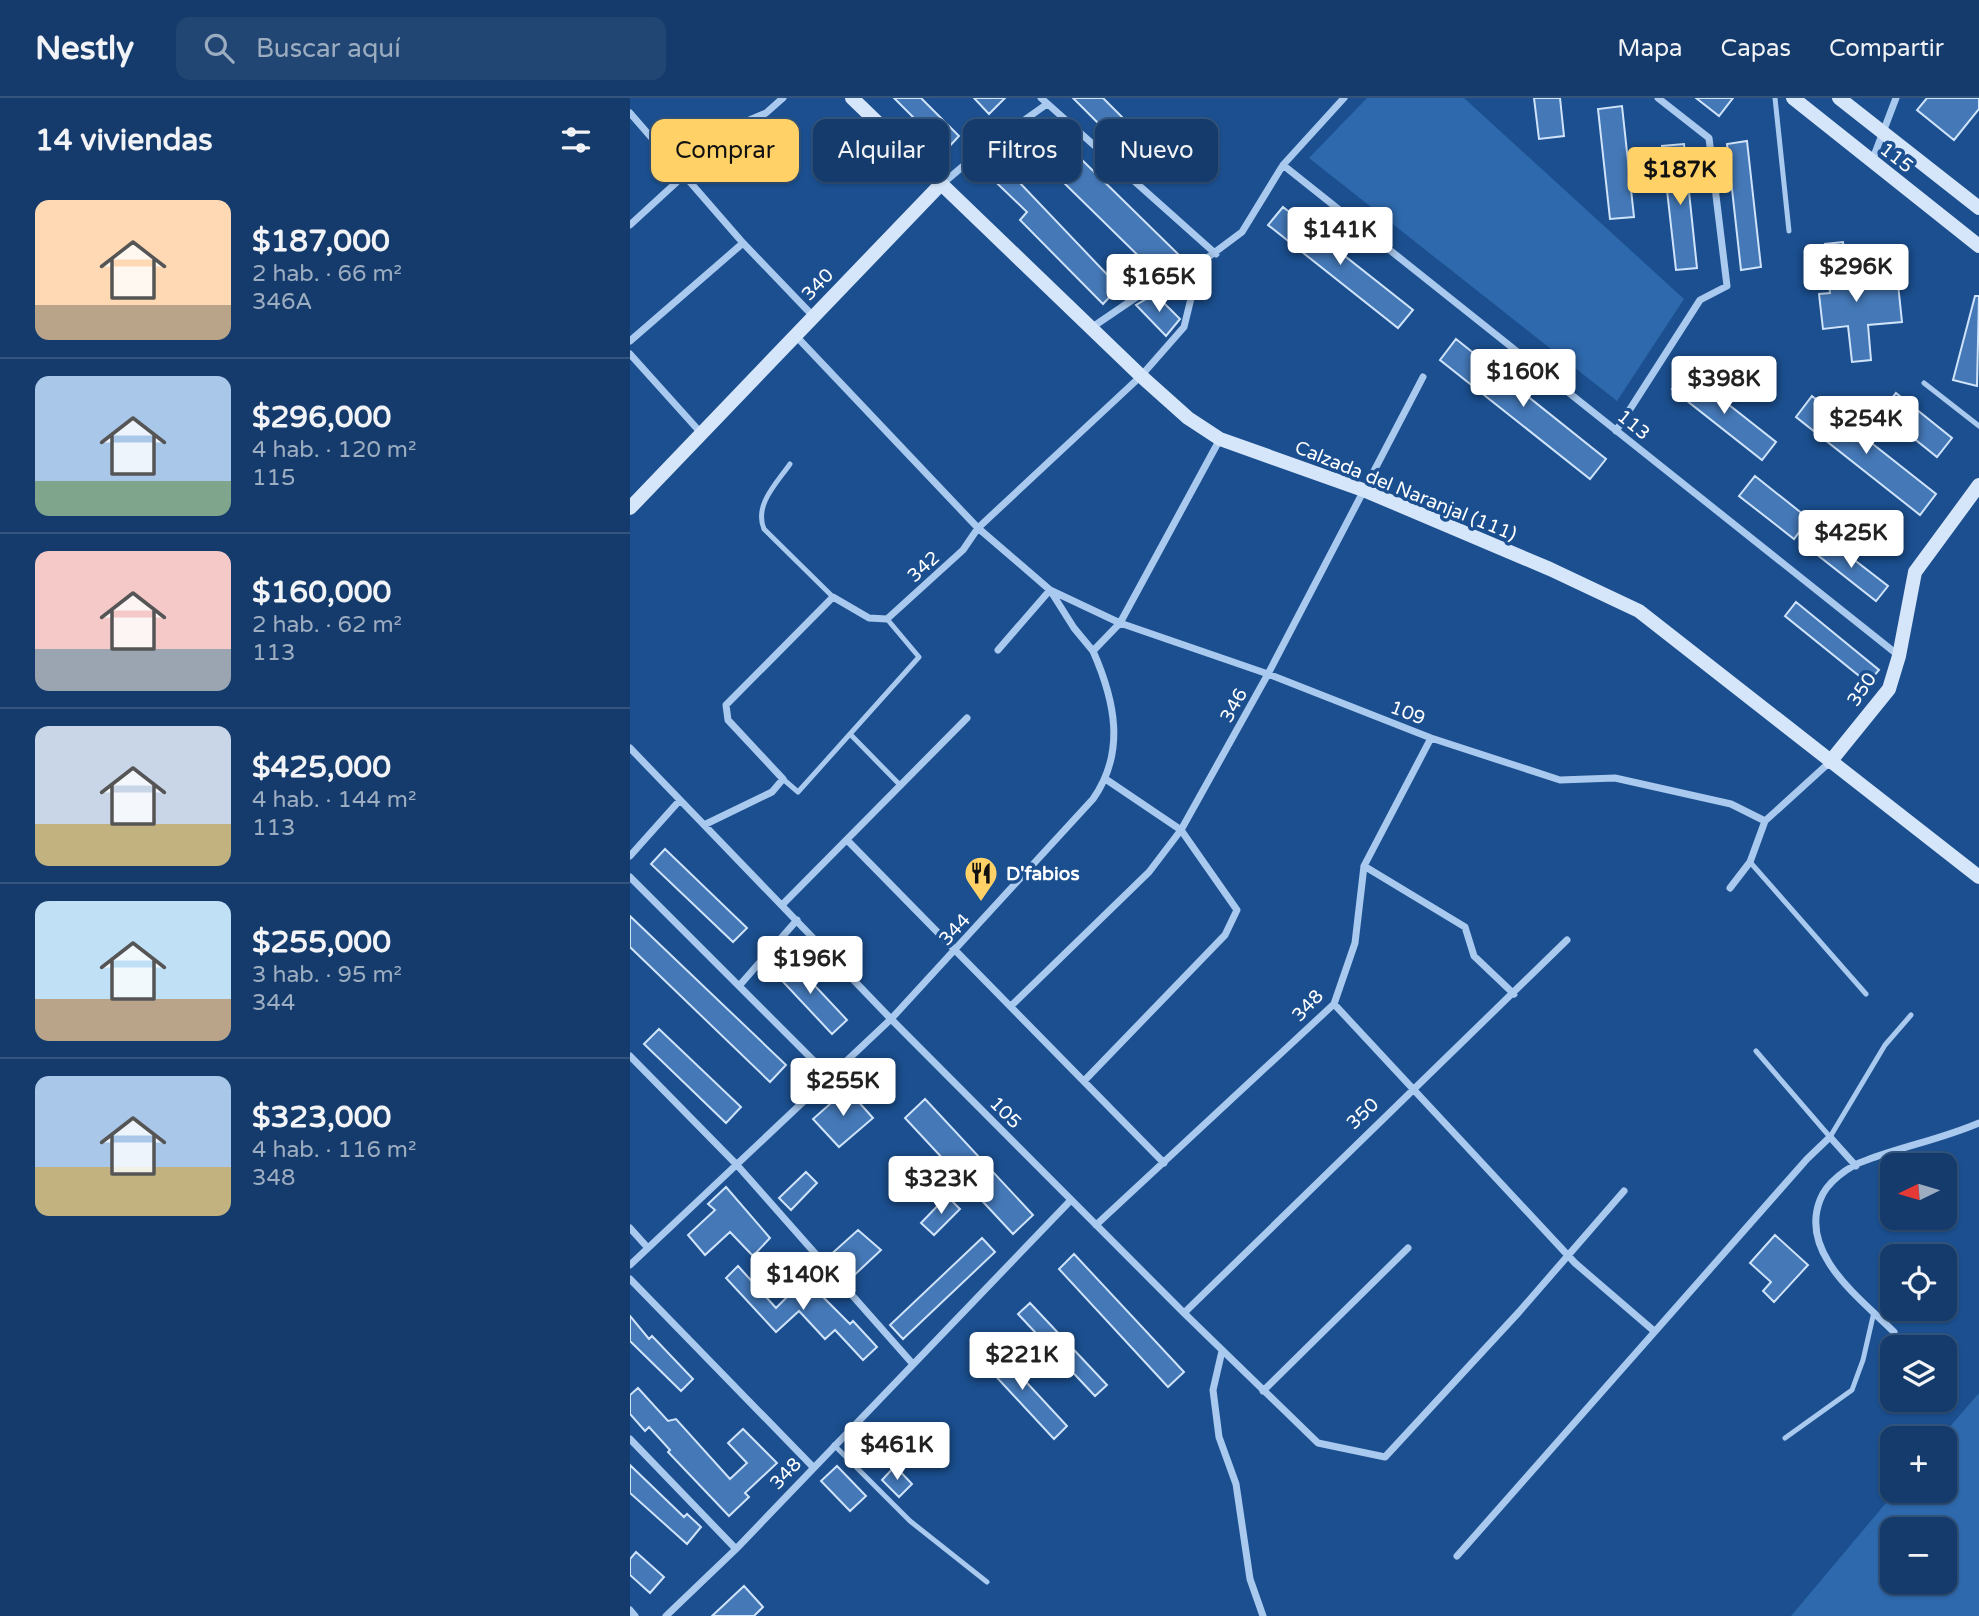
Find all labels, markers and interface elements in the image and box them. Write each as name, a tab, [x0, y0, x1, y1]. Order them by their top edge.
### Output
search box	[176, 17, 666, 80]
text: Nestly	[35, 29, 134, 68]
icon: search	[200, 29, 238, 67]
text: Buscar aquí	[256, 33, 401, 64]
text: Mapa	[1617, 34, 1683, 63]
text: Capas	[1721, 34, 1791, 63]
text: Compartir	[1829, 34, 1944, 63]
chip: Comprar	[651, 119, 799, 182]
chip: Alquilar	[813, 119, 949, 182]
chip: Filtros	[963, 119, 1081, 182]
chip: Nuevo	[1095, 119, 1218, 182]
icon: filters	[557, 121, 595, 159]
text: 14 viviendas	[35, 122, 213, 159]
street label: 115	[1876, 138, 1917, 177]
pin: $187K	[1631, 148, 1729, 207]
text: $187K	[1644, 156, 1716, 184]
pin: $141K	[1291, 208, 1389, 267]
text: $141K	[1304, 216, 1376, 244]
text: $187,000	[252, 223, 390, 260]
icon: home	[91, 228, 175, 312]
pin: $296K	[1807, 244, 1905, 304]
text: $296K	[1820, 253, 1892, 281]
pin: $165K	[1110, 254, 1208, 314]
text: 2 hab. · 66 m²	[252, 260, 402, 288]
text: $165K	[1123, 263, 1195, 291]
street label: 340	[797, 264, 838, 305]
text: 346A	[252, 288, 313, 316]
pin: $160K	[1474, 350, 1572, 409]
pin: $398K	[1675, 356, 1773, 416]
text: $160K	[1487, 358, 1559, 386]
text: $398K	[1688, 365, 1760, 393]
pin: $254K	[1817, 396, 1915, 456]
text: $296,000	[252, 399, 391, 436]
icon: home	[91, 404, 175, 488]
street label: 113	[1613, 405, 1654, 445]
text: $254K	[1830, 405, 1902, 433]
text: 4 hab. · 120 m²	[252, 436, 417, 464]
street label: Calzada del Naranjal (111)	[1292, 436, 1520, 546]
text: 115	[252, 464, 295, 492]
pin: $425K	[1802, 510, 1900, 570]
text: $425K	[1815, 519, 1887, 547]
street label: 342	[903, 547, 944, 587]
text: $160,000	[252, 574, 391, 611]
icon: home	[91, 579, 175, 663]
text: 2 hab. · 62 m²	[252, 611, 402, 639]
text: 113	[252, 639, 295, 667]
street label: 350	[1843, 669, 1881, 711]
street label: 346	[1216, 684, 1252, 726]
street label: 109	[1387, 696, 1428, 730]
text: $425,000	[252, 749, 391, 786]
icon: home	[91, 754, 175, 838]
text: 4 hab. · 144 m²	[252, 786, 417, 814]
text: 113	[252, 814, 295, 842]
restaurant icon: D'fabios	[962, 854, 1000, 903]
place label: D'fabios	[1006, 863, 1080, 885]
street label: 344	[934, 909, 975, 950]
text: $255,000	[252, 924, 391, 961]
icon: home	[91, 929, 175, 1013]
pin: $196K	[761, 936, 859, 996]
text: $196K	[774, 945, 846, 973]
text: 3 hab. · 95 m²	[252, 961, 402, 989]
street label: 348	[1287, 985, 1328, 1026]
text: 344	[252, 989, 295, 1017]
pin: $255K	[794, 1058, 892, 1118]
text: $255K	[807, 1067, 879, 1095]
street label: 105	[985, 1092, 1026, 1133]
street label: 350	[1342, 1093, 1383, 1134]
text: $323,000	[252, 1099, 391, 1136]
icon: home	[91, 1104, 175, 1188]
text: 4 hab. · 116 m²	[252, 1136, 417, 1164]
north arrow	[1880, 1153, 1956, 1230]
map controls	[1880, 1153, 1957, 1594]
pin: $323K	[892, 1156, 990, 1216]
text: 348	[252, 1164, 295, 1192]
text: $323K	[905, 1165, 977, 1193]
button: locate	[1880, 1244, 1957, 1321]
pin: $140K	[754, 1252, 852, 1312]
text: $140K	[767, 1261, 839, 1289]
pin: $221K	[973, 1332, 1071, 1392]
button: layers	[1880, 1335, 1957, 1412]
text: $221K	[986, 1341, 1058, 1369]
pin: $461K	[848, 1422, 946, 1482]
button: +	[1880, 1426, 1957, 1503]
text: $461K	[861, 1431, 933, 1459]
street label: 348	[765, 1453, 806, 1494]
button: −	[1880, 1517, 1957, 1594]

